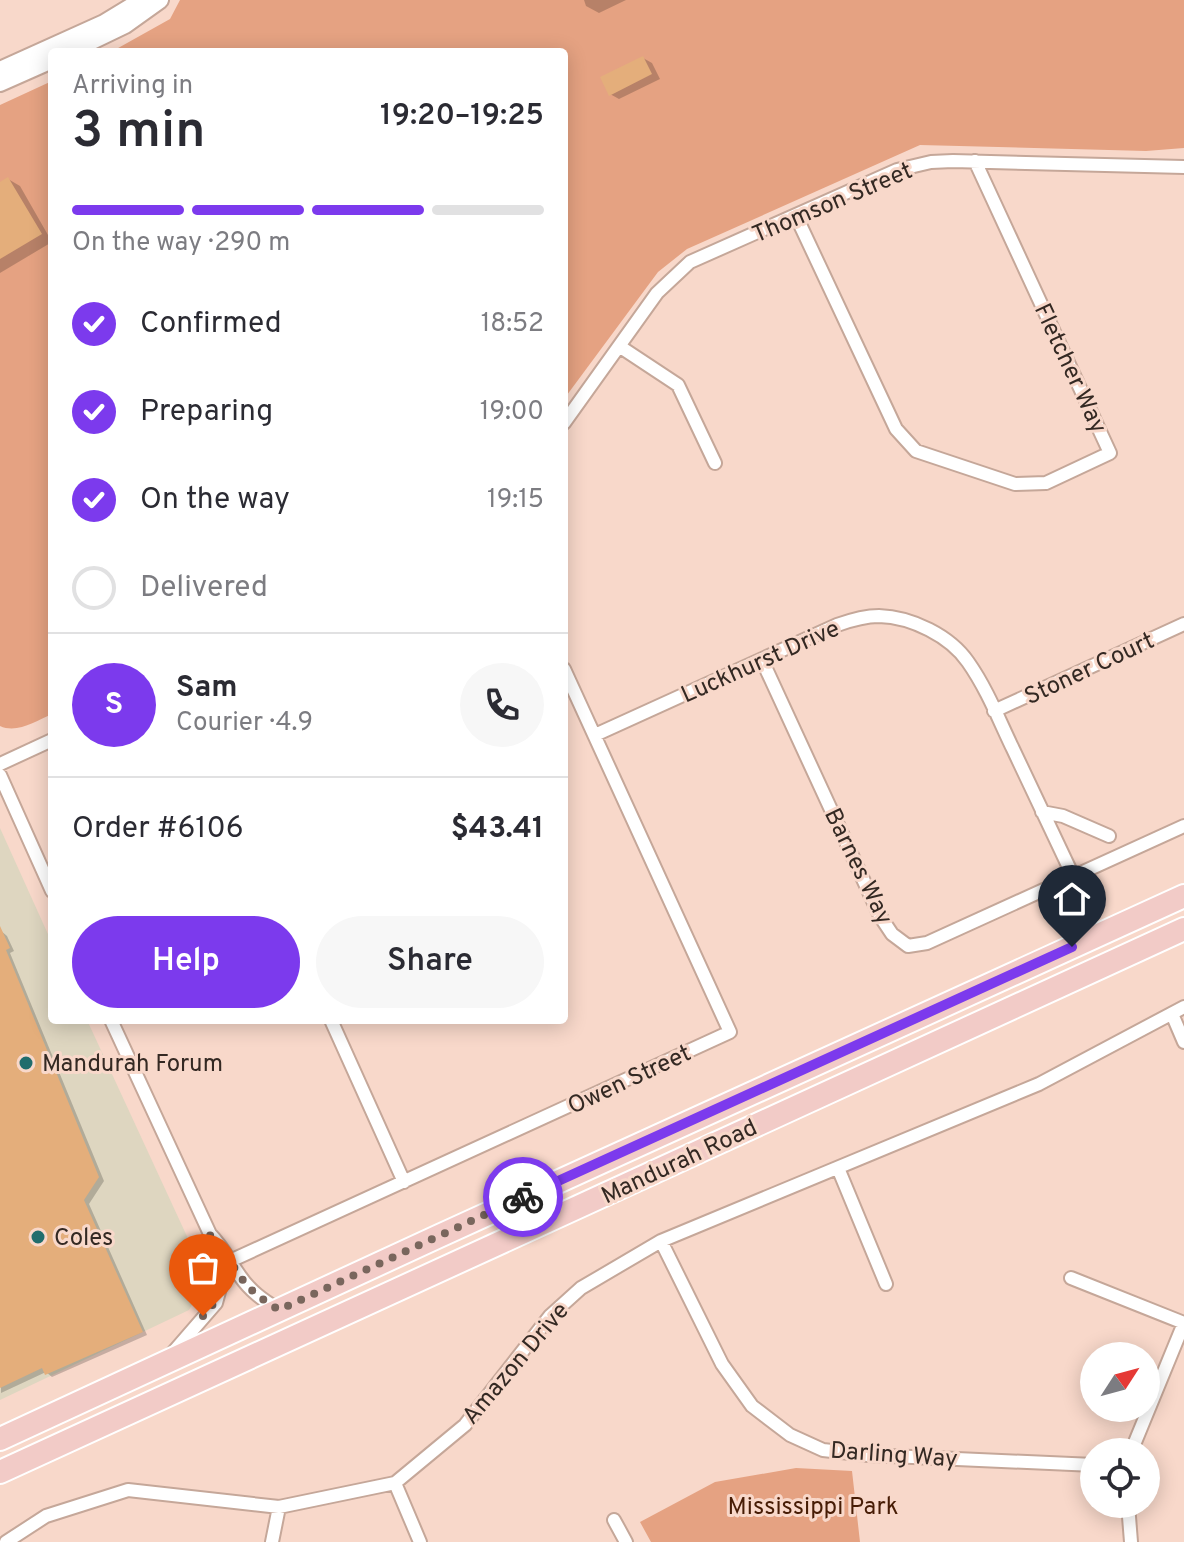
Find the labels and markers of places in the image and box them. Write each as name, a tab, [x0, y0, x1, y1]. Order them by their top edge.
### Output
pin	[1038, 865, 1106, 947]
place label: Mandurah Forum	[42, 1050, 223, 1080]
marker: Mandurah Forum	[17, 1054, 35, 1072]
place label: Coles	[54, 1224, 113, 1254]
marker: Coles	[29, 1228, 47, 1246]
pin	[169, 1234, 237, 1316]

